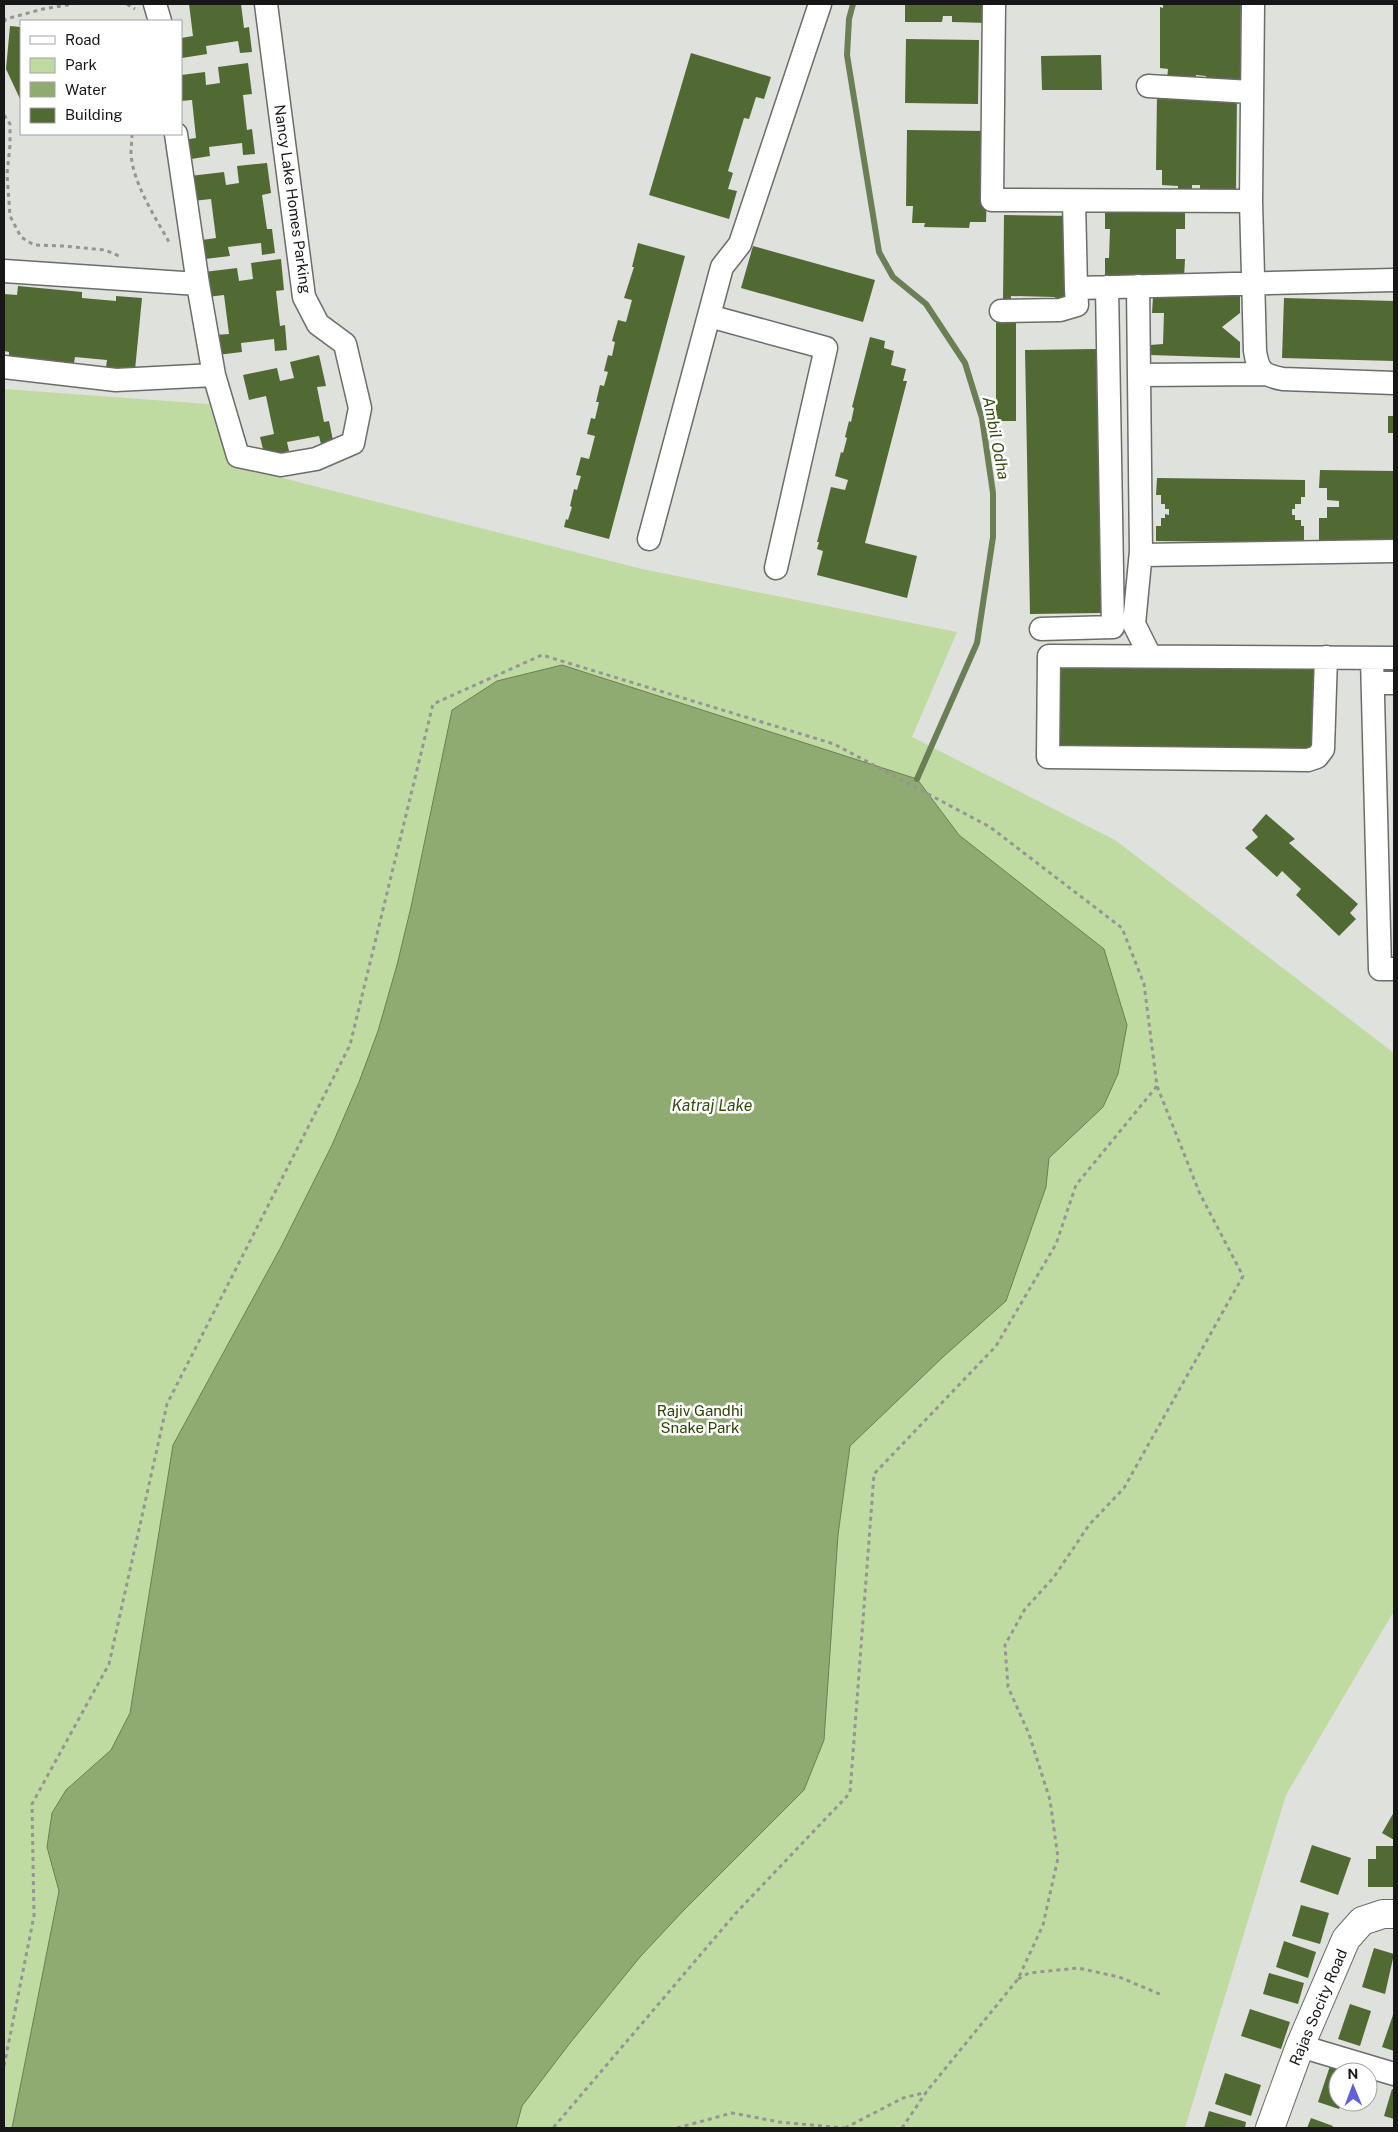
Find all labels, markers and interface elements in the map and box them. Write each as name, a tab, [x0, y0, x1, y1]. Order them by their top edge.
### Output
legend	[20, 20, 182, 135]
text: Road	[65, 31, 101, 48]
text: Park	[65, 56, 97, 73]
text: Water	[65, 81, 107, 98]
street label: Nancy Lake Homes Parking	[271, 103, 315, 295]
text: Building	[65, 106, 123, 123]
water label: Ambil Odha	[979, 395, 1013, 481]
water label: Katraj Lake	[671, 1096, 753, 1115]
park label: Rajiv Gandhi Snake Park	[657, 1402, 743, 1436]
street label: Rajas Socity Road	[1286, 1946, 1350, 2068]
north arrow	[1328, 2062, 1378, 2112]
text: N	[1347, 2066, 1358, 2082]

